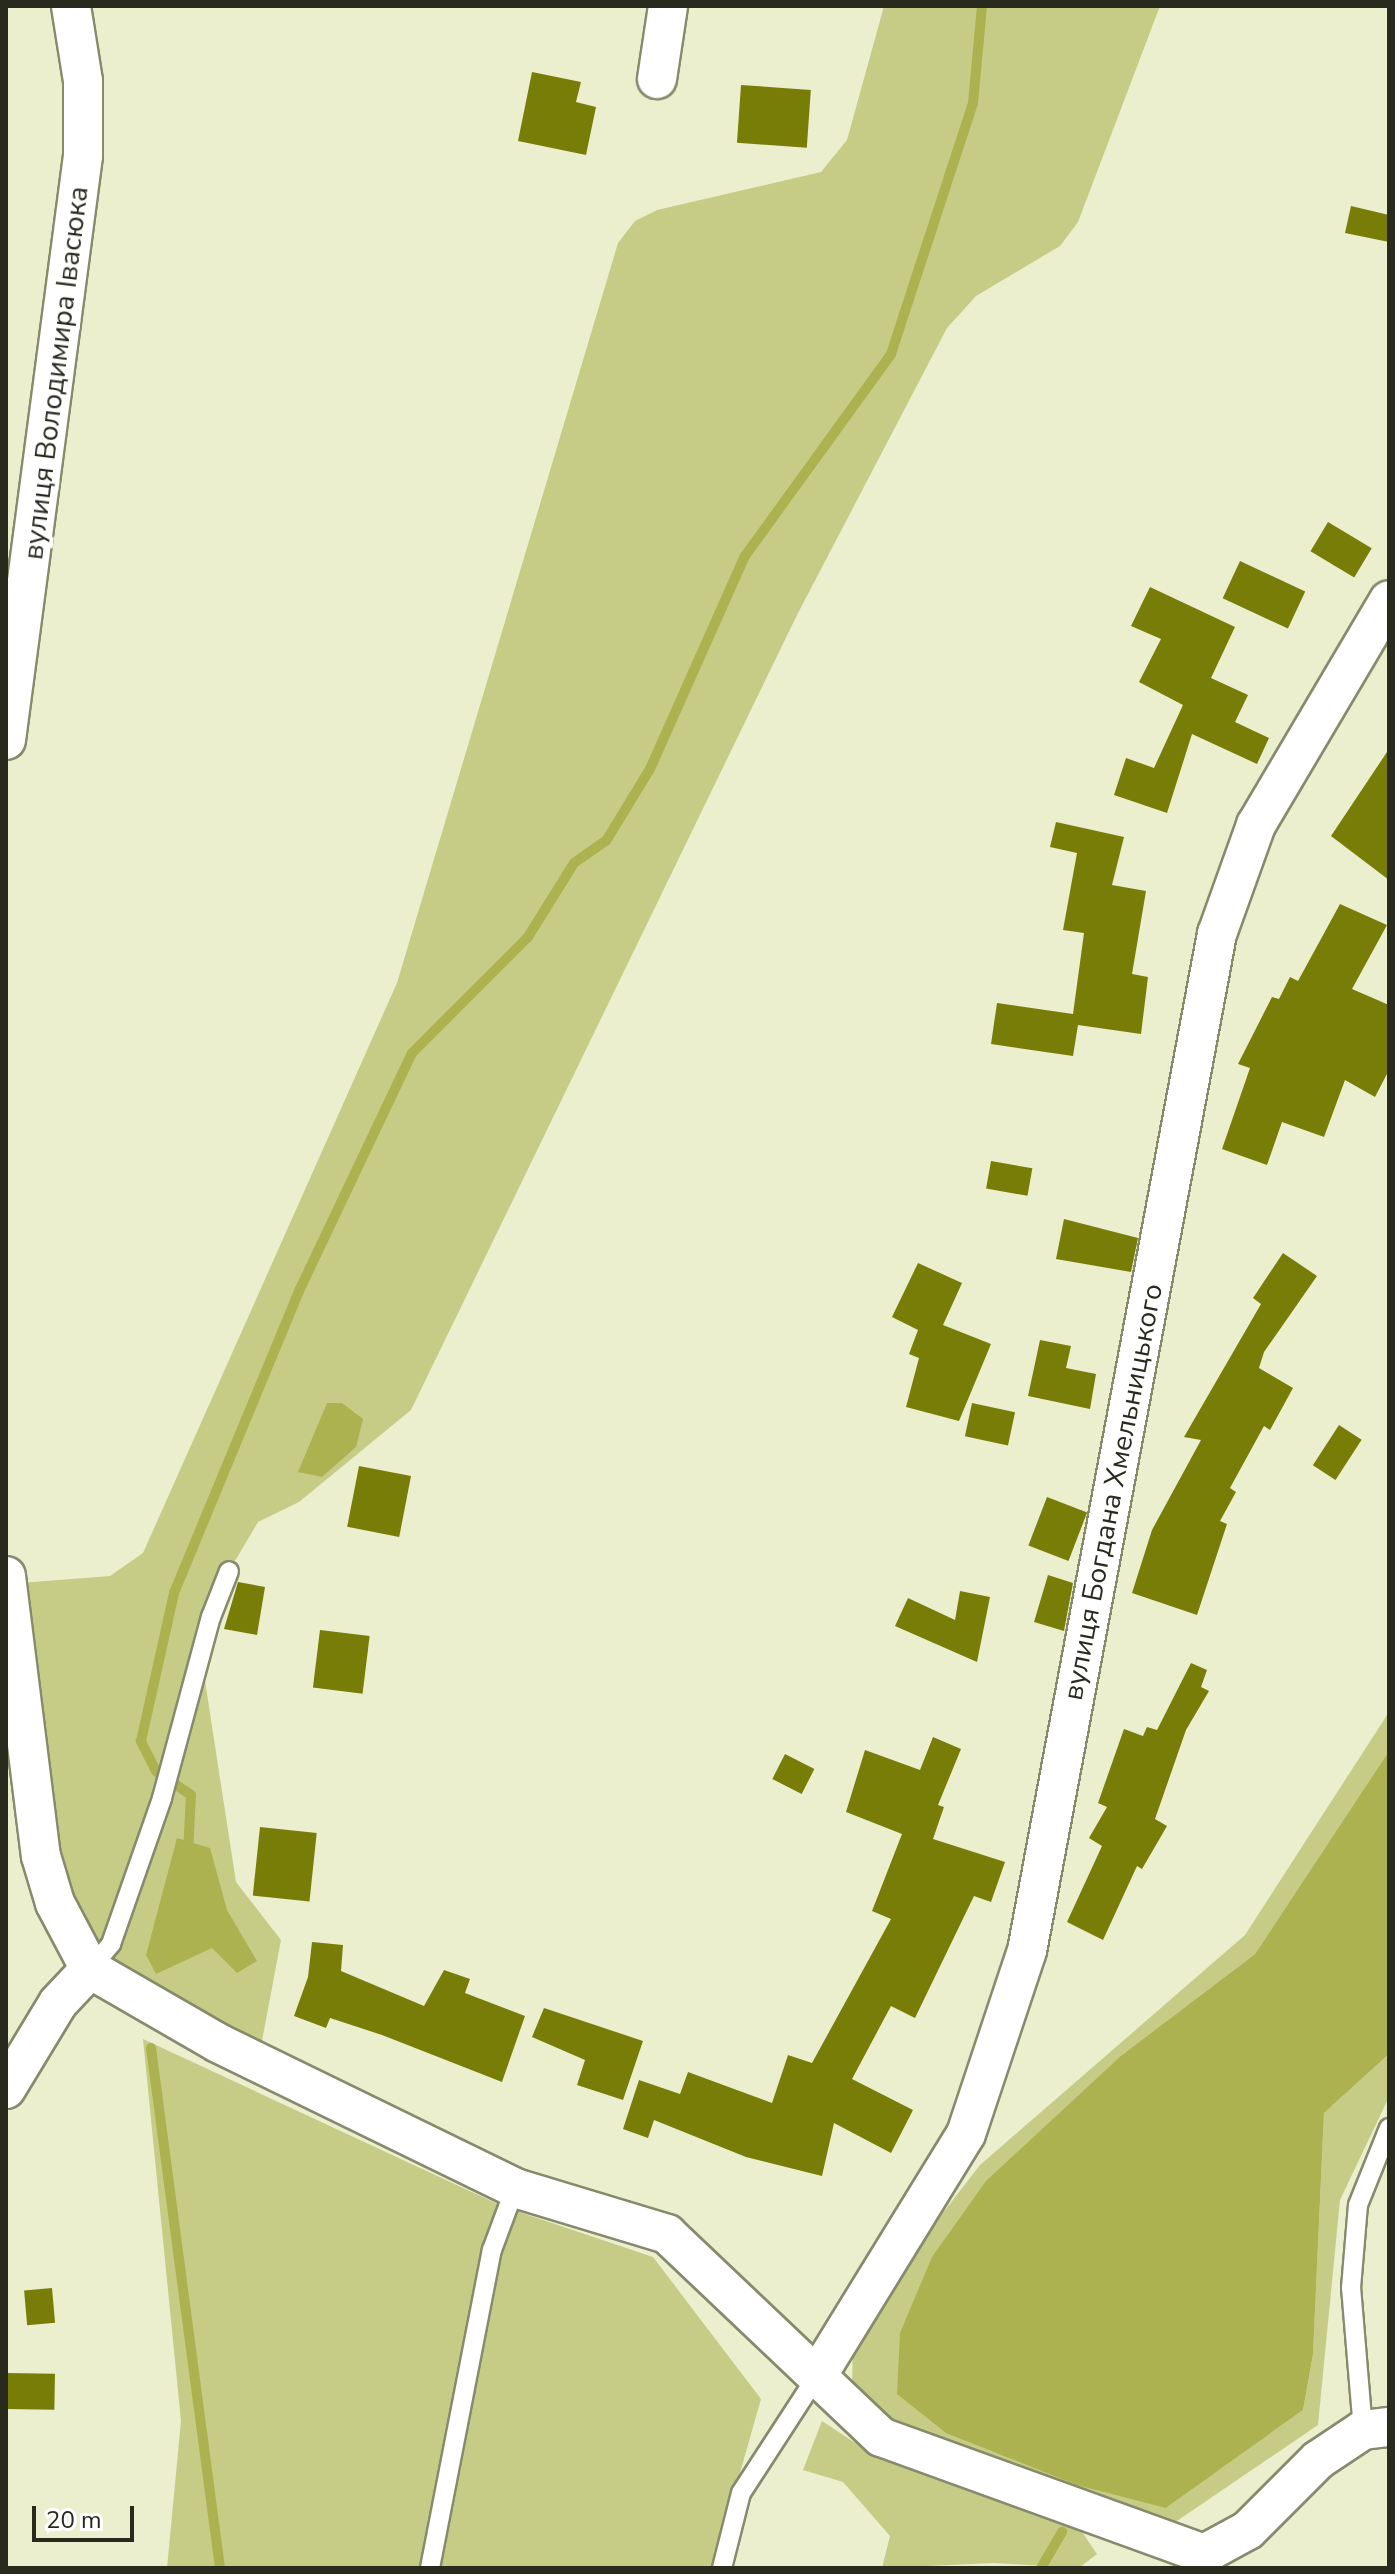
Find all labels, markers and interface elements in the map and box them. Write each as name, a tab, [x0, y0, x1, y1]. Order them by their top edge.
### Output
street label: вулиця Володимира Івасюка	[16, 184, 96, 562]
street label: вулиця Богдана Хмельницького	[1056, 1281, 1170, 1703]
scale bar	[36, 2490, 138, 2540]
text: 20 m	[46, 2504, 102, 2536]

